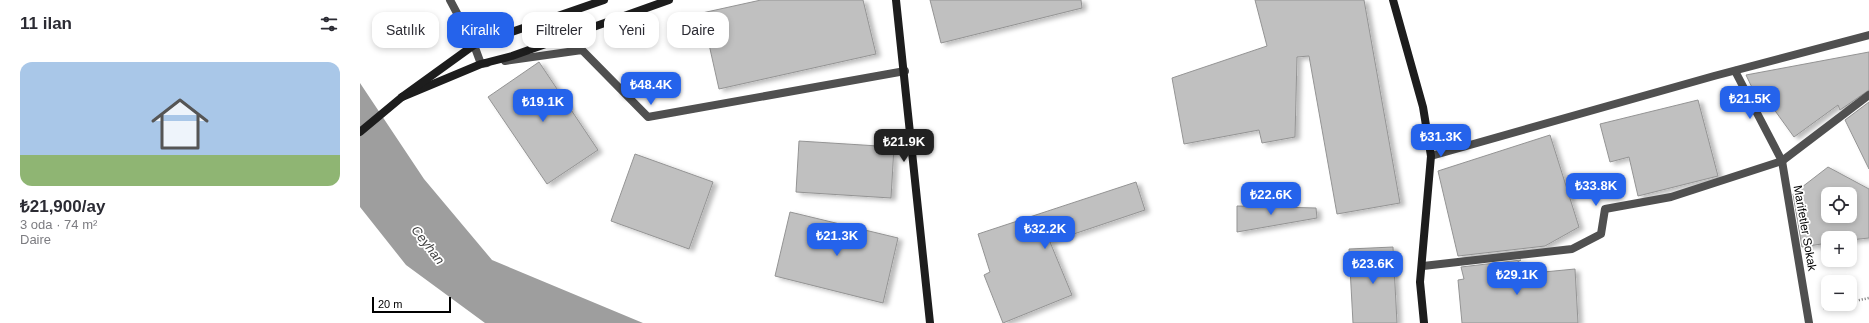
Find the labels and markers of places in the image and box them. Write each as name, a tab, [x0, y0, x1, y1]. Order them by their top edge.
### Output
pin: ₺48.4K	[618, 72, 684, 106]
pin: ₺21.5K	[1717, 86, 1783, 120]
pin: ₺19.1K	[510, 89, 576, 123]
pin: ₺31.3K	[1408, 124, 1474, 158]
pin: ₺21.9K	[871, 129, 937, 163]
pin: ₺33.8K	[1563, 173, 1629, 207]
pin: ₺22.6K	[1238, 182, 1304, 216]
pin: ₺32.2K	[1012, 216, 1078, 250]
pin: ₺21.3K	[804, 223, 870, 257]
pin: ₺23.6K	[1340, 251, 1406, 285]
pin: ₺29.1K	[1484, 262, 1550, 296]

